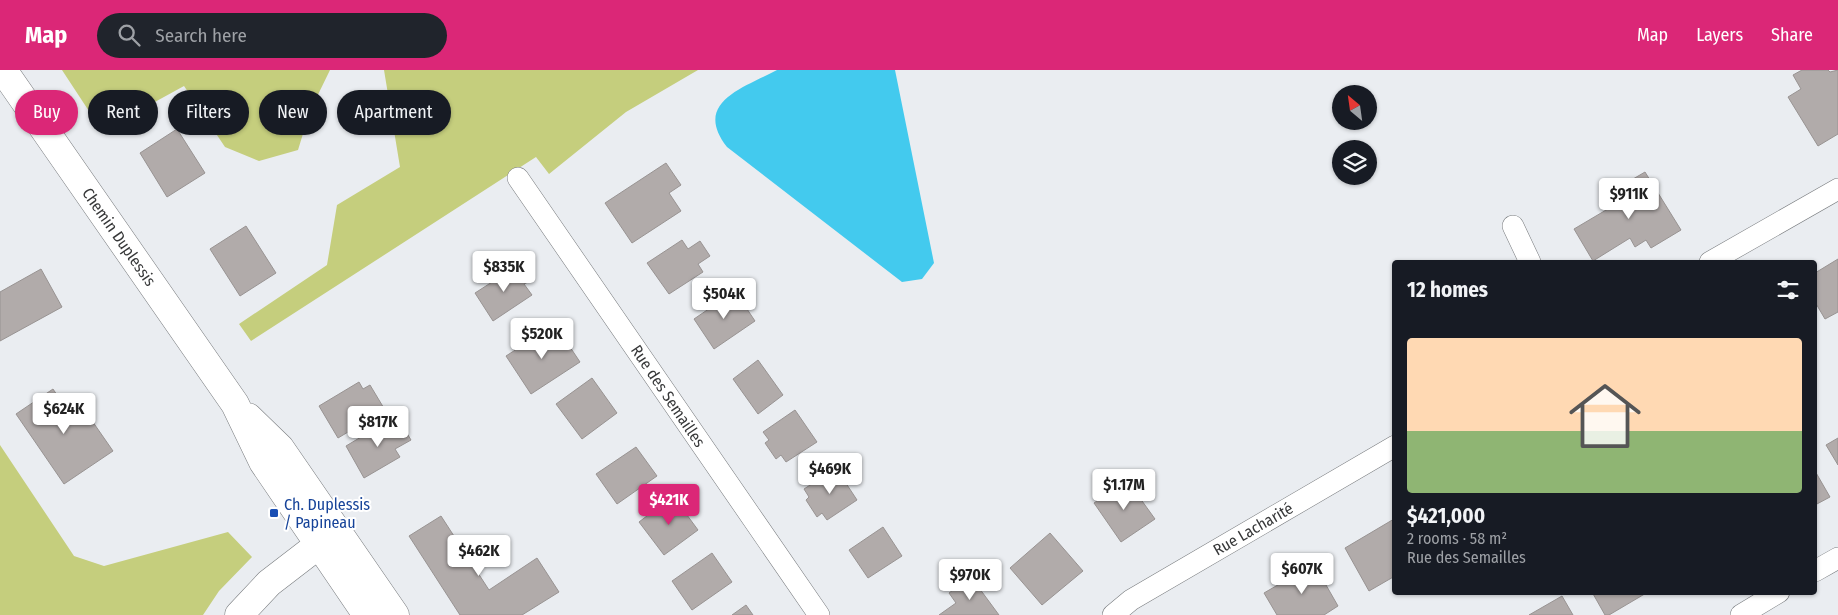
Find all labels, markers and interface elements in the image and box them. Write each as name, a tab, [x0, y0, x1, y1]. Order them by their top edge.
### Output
search box	[97, 13, 447, 58]
text: Map	[25, 21, 67, 49]
icon: search	[115, 21, 143, 49]
text: Search here	[155, 24, 247, 47]
text: Map	[1637, 24, 1668, 46]
text: Layers	[1696, 24, 1743, 46]
text: Share	[1771, 24, 1813, 46]
north arrow	[1332, 85, 1378, 130]
map controls	[1332, 85, 1377, 185]
chip: Buy	[15, 90, 78, 135]
chip: Rent	[88, 90, 158, 135]
chip: Filters	[168, 90, 249, 135]
chip: New	[259, 90, 327, 135]
chip: Apartment	[337, 90, 451, 135]
button: layers	[1332, 140, 1377, 185]
pin: $911K	[1594, 178, 1664, 220]
street label: Chemin Duplessis	[78, 184, 160, 290]
text: $911K	[1610, 184, 1648, 203]
pin: $835K	[469, 250, 539, 293]
text: $835K	[483, 257, 525, 276]
icon: filters	[1774, 276, 1802, 304]
text: 12 homes	[1407, 277, 1488, 303]
pin: $504K	[689, 278, 759, 320]
text: $504K	[703, 284, 745, 303]
pin: $520K	[507, 318, 577, 360]
text: $520K	[521, 324, 563, 343]
street label: Rue des Semailles	[627, 341, 709, 451]
icon: home	[1560, 371, 1650, 461]
pin: $624K	[29, 392, 99, 435]
text: $624K	[44, 399, 84, 418]
pin: $817K	[343, 406, 413, 448]
text: $817K	[359, 412, 397, 431]
pin: $469K	[795, 452, 865, 495]
text: $469K	[809, 459, 851, 478]
pin: $1.17M	[1083, 468, 1165, 511]
text: $1.17M	[1103, 475, 1145, 494]
pin: $421K	[634, 484, 704, 526]
text: $421K	[649, 490, 689, 509]
place label: Ch. Duplessis / Papineau	[284, 495, 370, 532]
street label: Rue Lacharité	[1210, 498, 1296, 560]
text: $421,000	[1407, 503, 1485, 529]
marker: Ch. Duplessis / Papineau	[268, 507, 280, 519]
text: 2 rooms · 58 m²	[1407, 529, 1507, 548]
pin: $462K	[444, 534, 514, 577]
text: $462K	[458, 541, 500, 560]
text: Rue des Semailles	[1407, 548, 1526, 567]
pin: $607K	[1267, 552, 1337, 595]
pin: $970K	[935, 558, 1005, 601]
text: $607K	[1282, 559, 1322, 578]
text: $970K	[950, 565, 990, 584]

